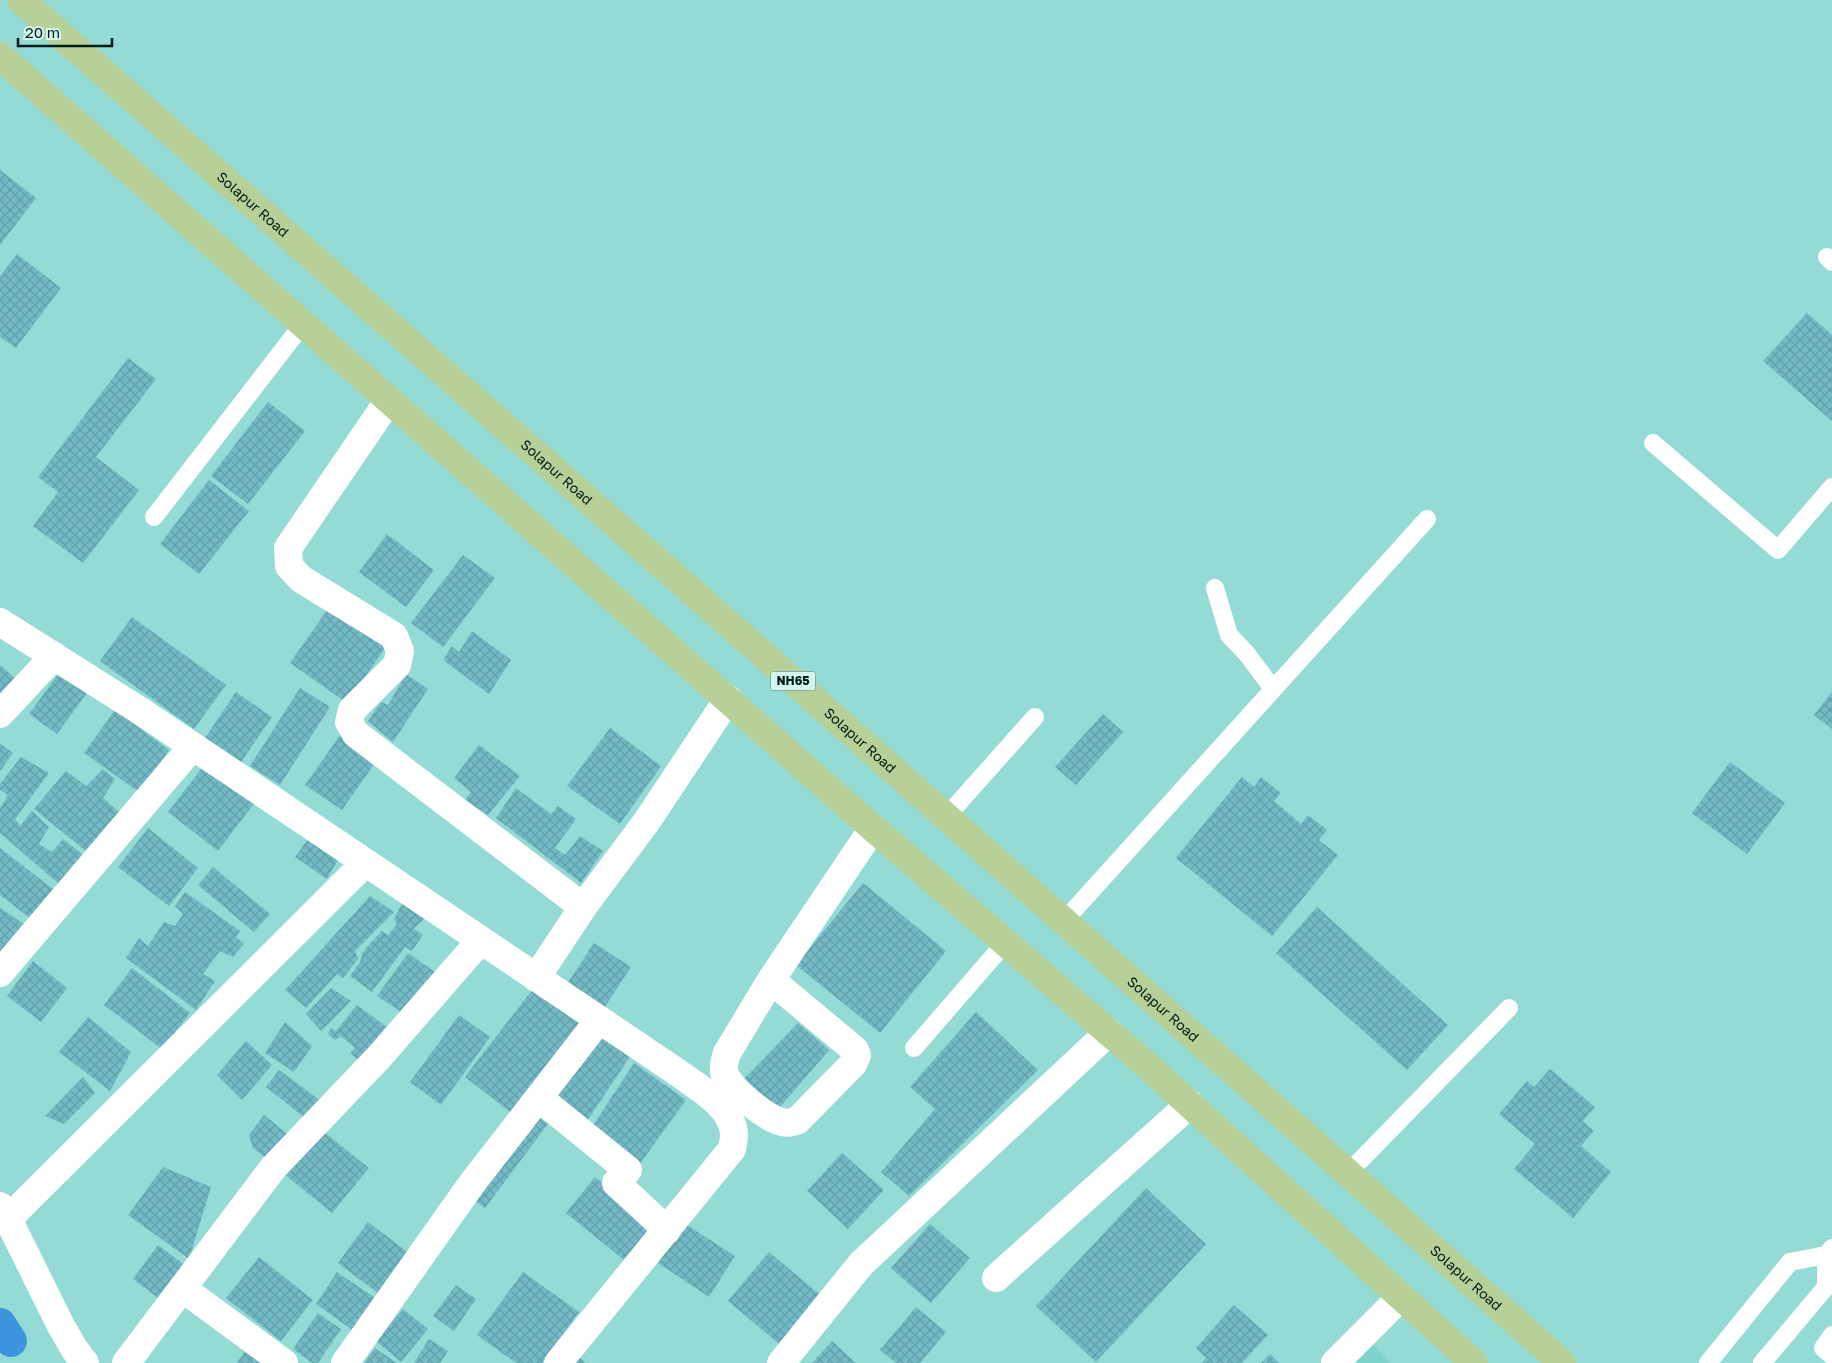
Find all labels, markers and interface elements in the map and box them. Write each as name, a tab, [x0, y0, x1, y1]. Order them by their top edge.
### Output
scale bar	[18, 15, 111, 47]
text: 20 m	[25, 23, 60, 41]
street label: Solapur Road	[214, 168, 293, 240]
street label: Solapur Road	[517, 436, 596, 508]
road number: NH65	[770, 671, 816, 690]
street label: Solapur Road	[821, 704, 900, 776]
street label: Solapur Road	[1124, 972, 1203, 1045]
street label: Solapur Road	[1427, 1241, 1506, 1314]

